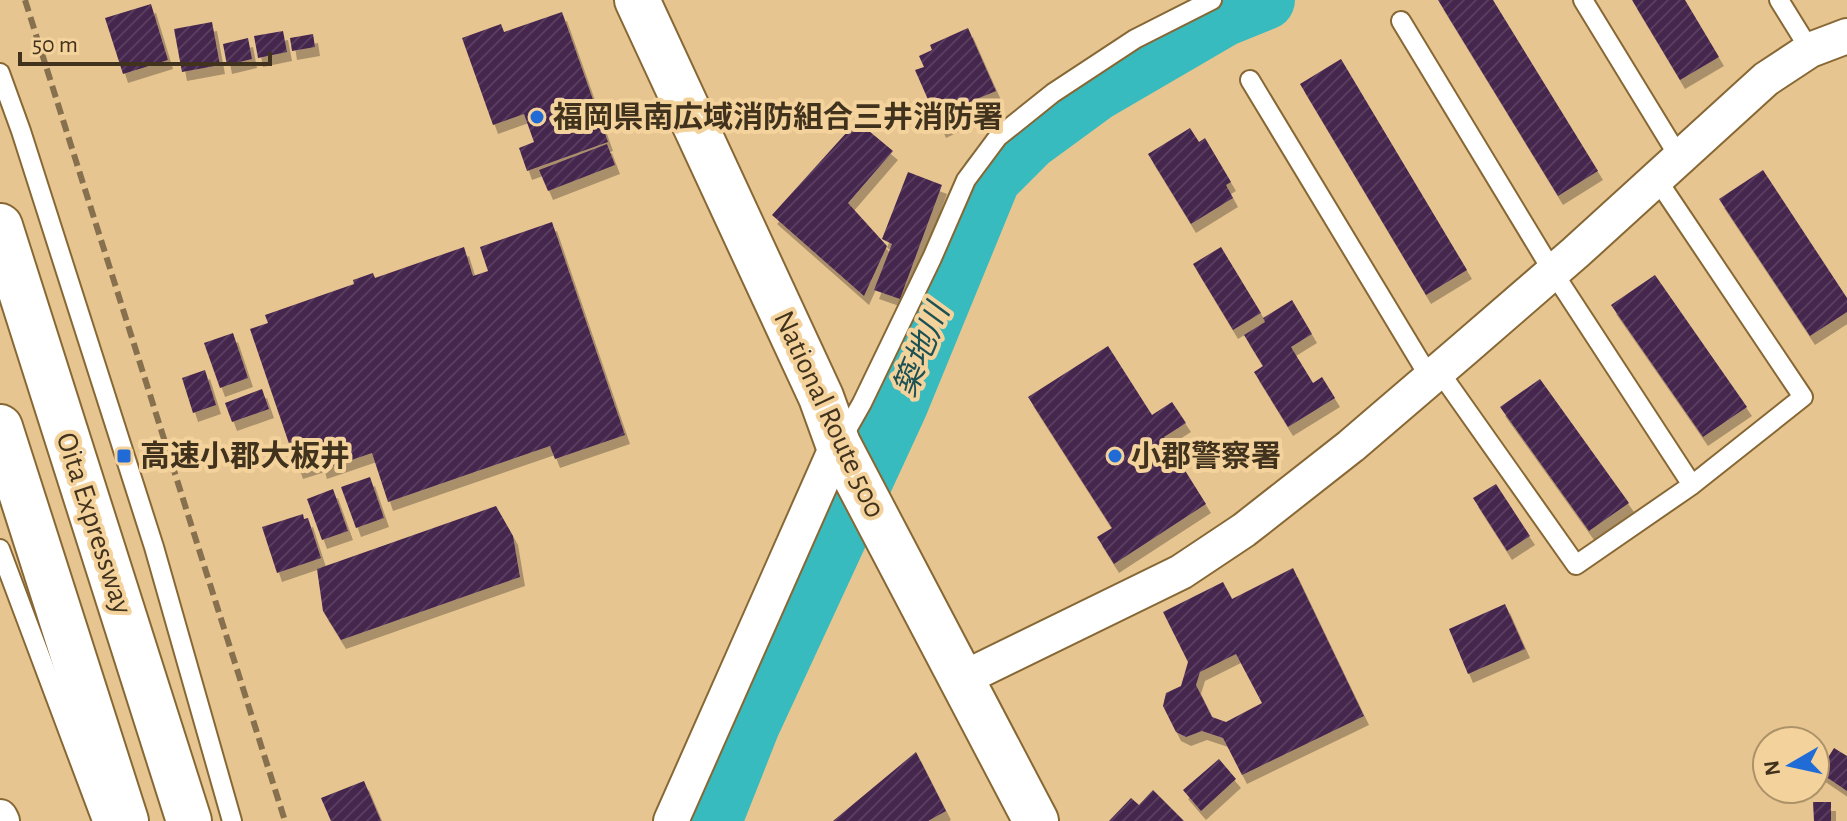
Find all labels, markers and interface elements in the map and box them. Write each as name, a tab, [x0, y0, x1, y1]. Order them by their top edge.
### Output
scale bar	[20, 16, 270, 66]
text: 50 m	[32, 33, 78, 57]
place label: 福岡県南広域消防組合三井消防署	[553, 101, 1003, 133]
marker: 福岡県南広域消防組合三井消防署	[528, 108, 546, 126]
water label: 築地川	[887, 296, 956, 401]
street label: National Route 500	[768, 306, 890, 522]
street label: Oita Expressway	[51, 429, 138, 618]
place label: 高速小郡大板井	[140, 440, 350, 472]
place label: 小郡警察署	[1131, 440, 1281, 472]
marker: 高速小郡大板井	[115, 447, 133, 465]
marker: 小郡警察署	[1106, 447, 1124, 465]
north arrow	[1751, 725, 1831, 805]
text: N	[1760, 759, 1784, 777]

